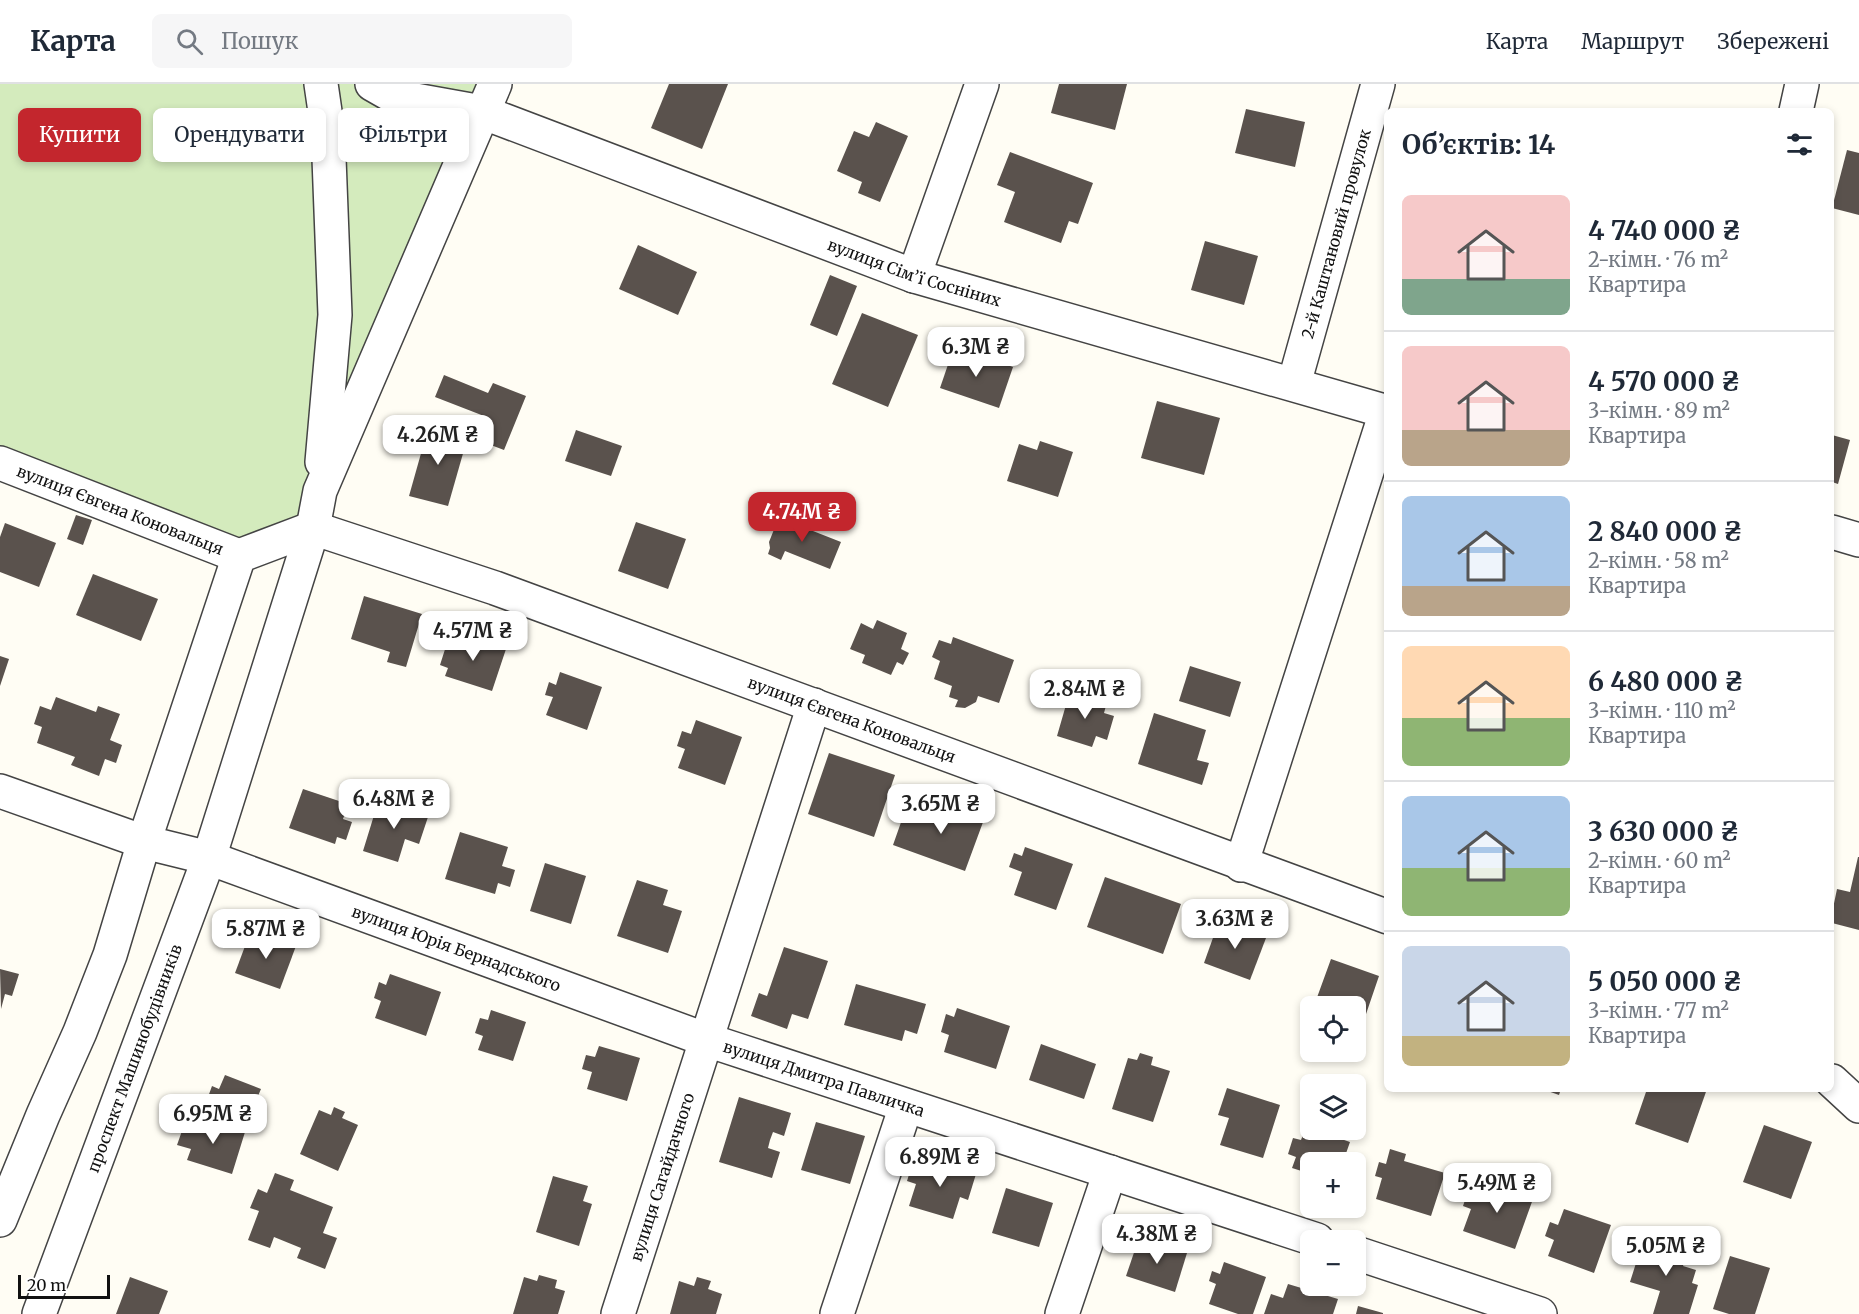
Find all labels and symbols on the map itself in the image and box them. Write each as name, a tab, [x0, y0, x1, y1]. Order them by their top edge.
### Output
street label: 2-й Каштановий провулок	[1297, 127, 1375, 341]
street label: вулиця Сім’ї Сосніних	[825, 234, 1004, 311]
pin: 6.3M ₴	[927, 327, 1025, 378]
pin: 4.26M ₴	[383, 415, 493, 466]
street label: вулиця Євгена Коновальця	[14, 461, 226, 559]
pin: 4.74M ₴	[747, 492, 857, 543]
pin: 4.57M ₴	[418, 611, 528, 662]
pin: 2.84M ₴	[1030, 669, 1140, 720]
street label: вулиця Євгена Коновальця	[745, 672, 959, 767]
pin: 6.48M ₴	[339, 779, 449, 830]
pin: 3.65M ₴	[886, 784, 996, 835]
pin: 3.63M ₴	[1180, 899, 1290, 950]
street label: вулиця Юрія Бернадського	[349, 901, 563, 996]
pin: 5.87M ₴	[211, 909, 321, 960]
street label: проспект Машинобудівників	[83, 941, 186, 1175]
street label: вулиця Дмитра Павличка	[721, 1036, 927, 1121]
street label: вулиця Сагайдачного	[626, 1090, 699, 1264]
pin: 6.95M ₴	[158, 1094, 268, 1145]
pin: 6.89M ₴	[885, 1137, 995, 1188]
pin: 5.49M ₴	[1442, 1163, 1552, 1214]
pin: 4.38M ₴	[1102, 1214, 1212, 1265]
pin: 5.05M ₴	[1611, 1226, 1721, 1277]
scale bar	[18, 1272, 110, 1300]

